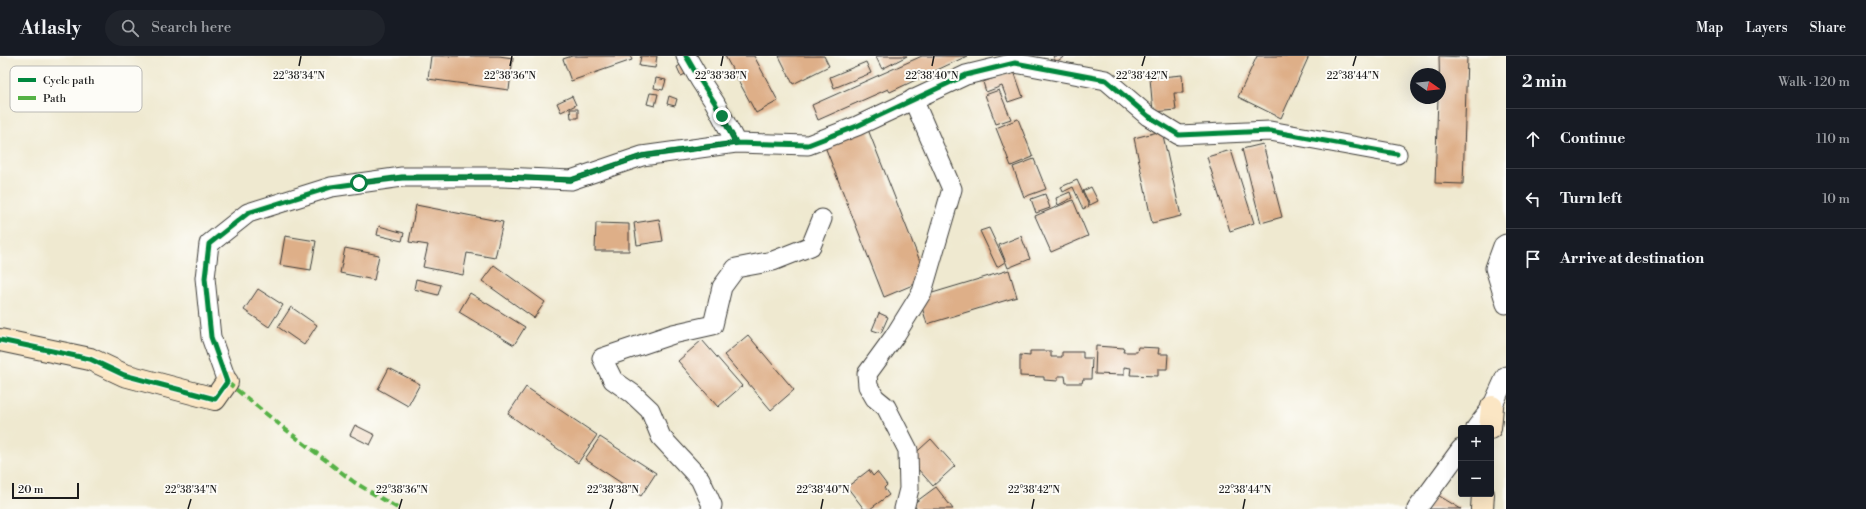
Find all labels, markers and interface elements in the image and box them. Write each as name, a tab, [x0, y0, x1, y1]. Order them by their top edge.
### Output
search box	[105, 10, 385, 46]
text: Atlasly	[20, 16, 81, 40]
icon: search	[119, 17, 141, 39]
text: Search here	[151, 18, 231, 37]
text: Map	[1696, 19, 1723, 37]
text: Layers	[1745, 19, 1788, 37]
text: Share	[1810, 19, 1846, 37]
legend	[10, 66, 142, 112]
north arrow	[1410, 68, 1446, 104]
text: 22°38'34"N	[273, 70, 326, 82]
text: 22°38'36"N	[484, 70, 537, 82]
text: 22°38'38"N	[695, 70, 748, 82]
text: 22°38'40"N	[906, 70, 959, 82]
text: 22°38'42"N	[1116, 70, 1169, 82]
text: 22°38'44"N	[1327, 70, 1380, 82]
text: 2 min	[1522, 71, 1567, 93]
text: Cycle path	[43, 74, 95, 88]
text: Walk · 120 m	[1778, 74, 1850, 90]
text: Path	[43, 92, 67, 106]
route end	[713, 107, 731, 125]
icon: ahead	[1522, 128, 1544, 150]
text: Continue	[1560, 129, 1625, 148]
text: 110 m	[1816, 131, 1850, 147]
route start	[350, 174, 368, 192]
icon: left	[1522, 188, 1544, 210]
text: Turn left	[1560, 189, 1622, 208]
text: 10 m	[1822, 191, 1850, 207]
icon: arrive	[1522, 248, 1544, 270]
text: Arrive at destination	[1560, 249, 1704, 268]
map controls	[1458, 425, 1494, 497]
button: +	[1458, 425, 1494, 461]
button: −	[1458, 461, 1494, 497]
scale bar	[12, 481, 79, 500]
text: 20 m	[18, 483, 43, 497]
text: 22°38'34"N	[165, 484, 218, 496]
text: 22°38'36"N	[376, 484, 429, 496]
text: 22°38'38"N	[587, 484, 640, 496]
text: 22°38'40"N	[797, 484, 850, 496]
text: 22°38'42"N	[1008, 484, 1061, 496]
text: 22°38'44"N	[1219, 484, 1272, 496]

